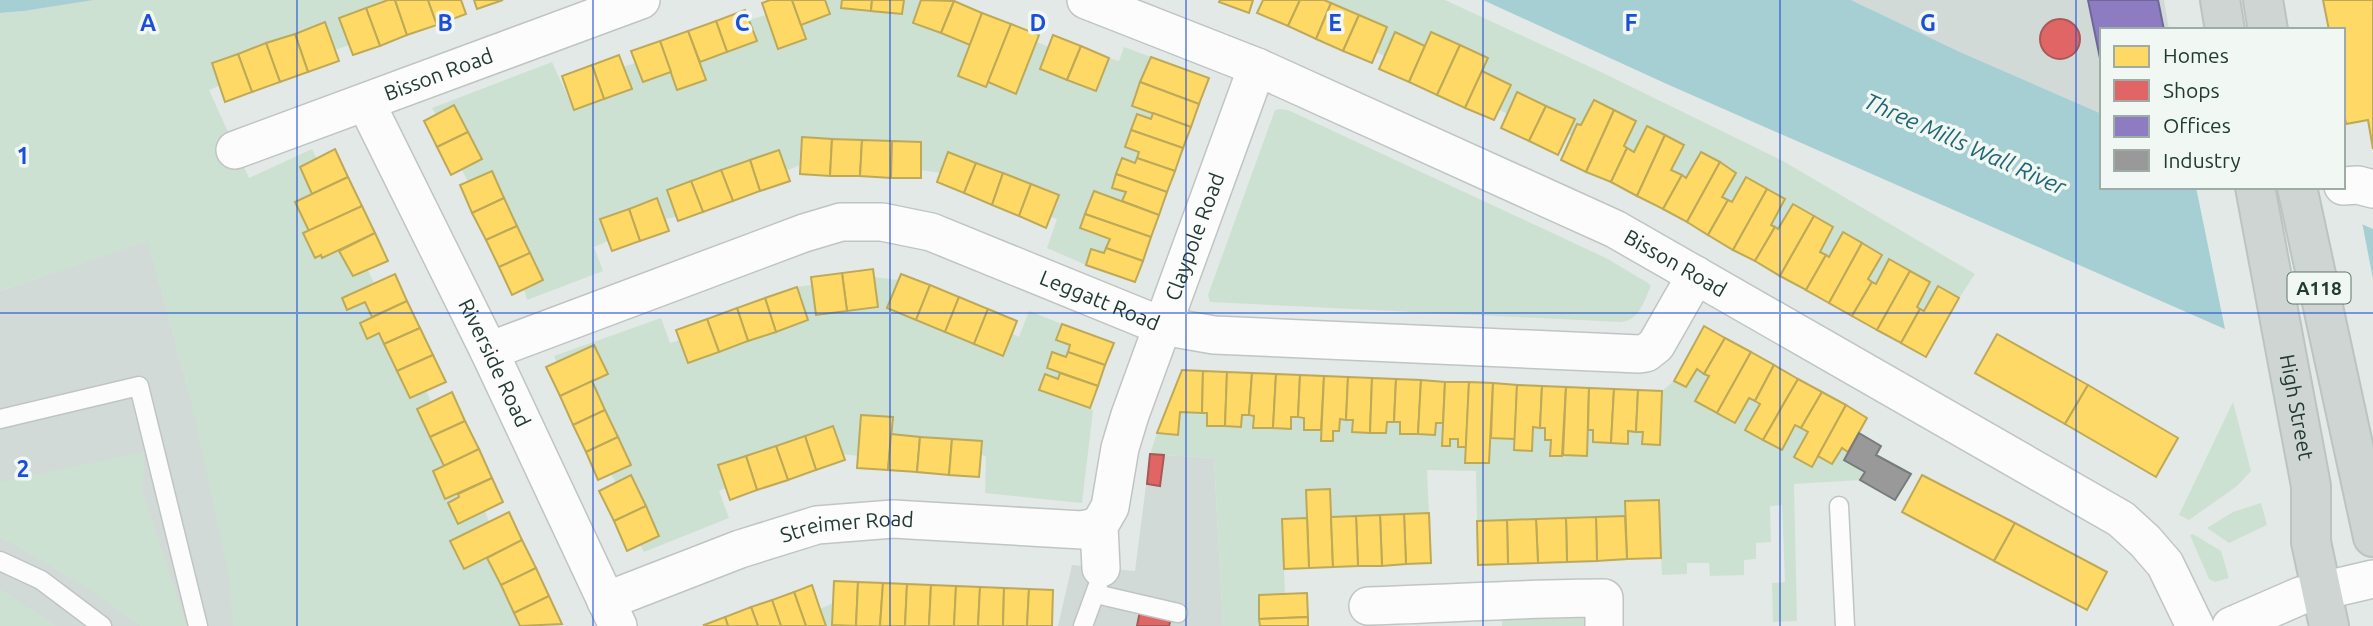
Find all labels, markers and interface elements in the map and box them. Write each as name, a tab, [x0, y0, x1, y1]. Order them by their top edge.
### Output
text: A	[140, 10, 156, 35]
text: B	[437, 10, 453, 35]
text: C	[735, 10, 750, 35]
text: D	[1030, 10, 1046, 35]
text: E	[1328, 10, 1342, 35]
text: F	[1625, 10, 1638, 35]
text: G	[1920, 10, 1936, 35]
legend	[2100, 28, 2345, 189]
street label: Bisson Road	[380, 43, 496, 105]
text: Homes	[2163, 43, 2229, 67]
text: Shops	[2163, 78, 2220, 102]
water label: Three Mills Wall River	[1861, 88, 2071, 200]
text: Offices	[2163, 113, 2231, 137]
text: 1	[17, 143, 29, 168]
text: Industry	[2163, 148, 2241, 172]
street label: Claypole Road	[1160, 169, 1228, 304]
street label: Bisson Road	[1620, 224, 1731, 301]
street label: Leggatt Road	[1037, 265, 1163, 335]
road number: A118	[2288, 272, 2350, 304]
street label: Riverside Road	[454, 295, 536, 431]
street label: High Street	[2276, 352, 2319, 462]
text: 2	[17, 456, 29, 481]
street label: Streimer Road	[777, 506, 915, 547]

